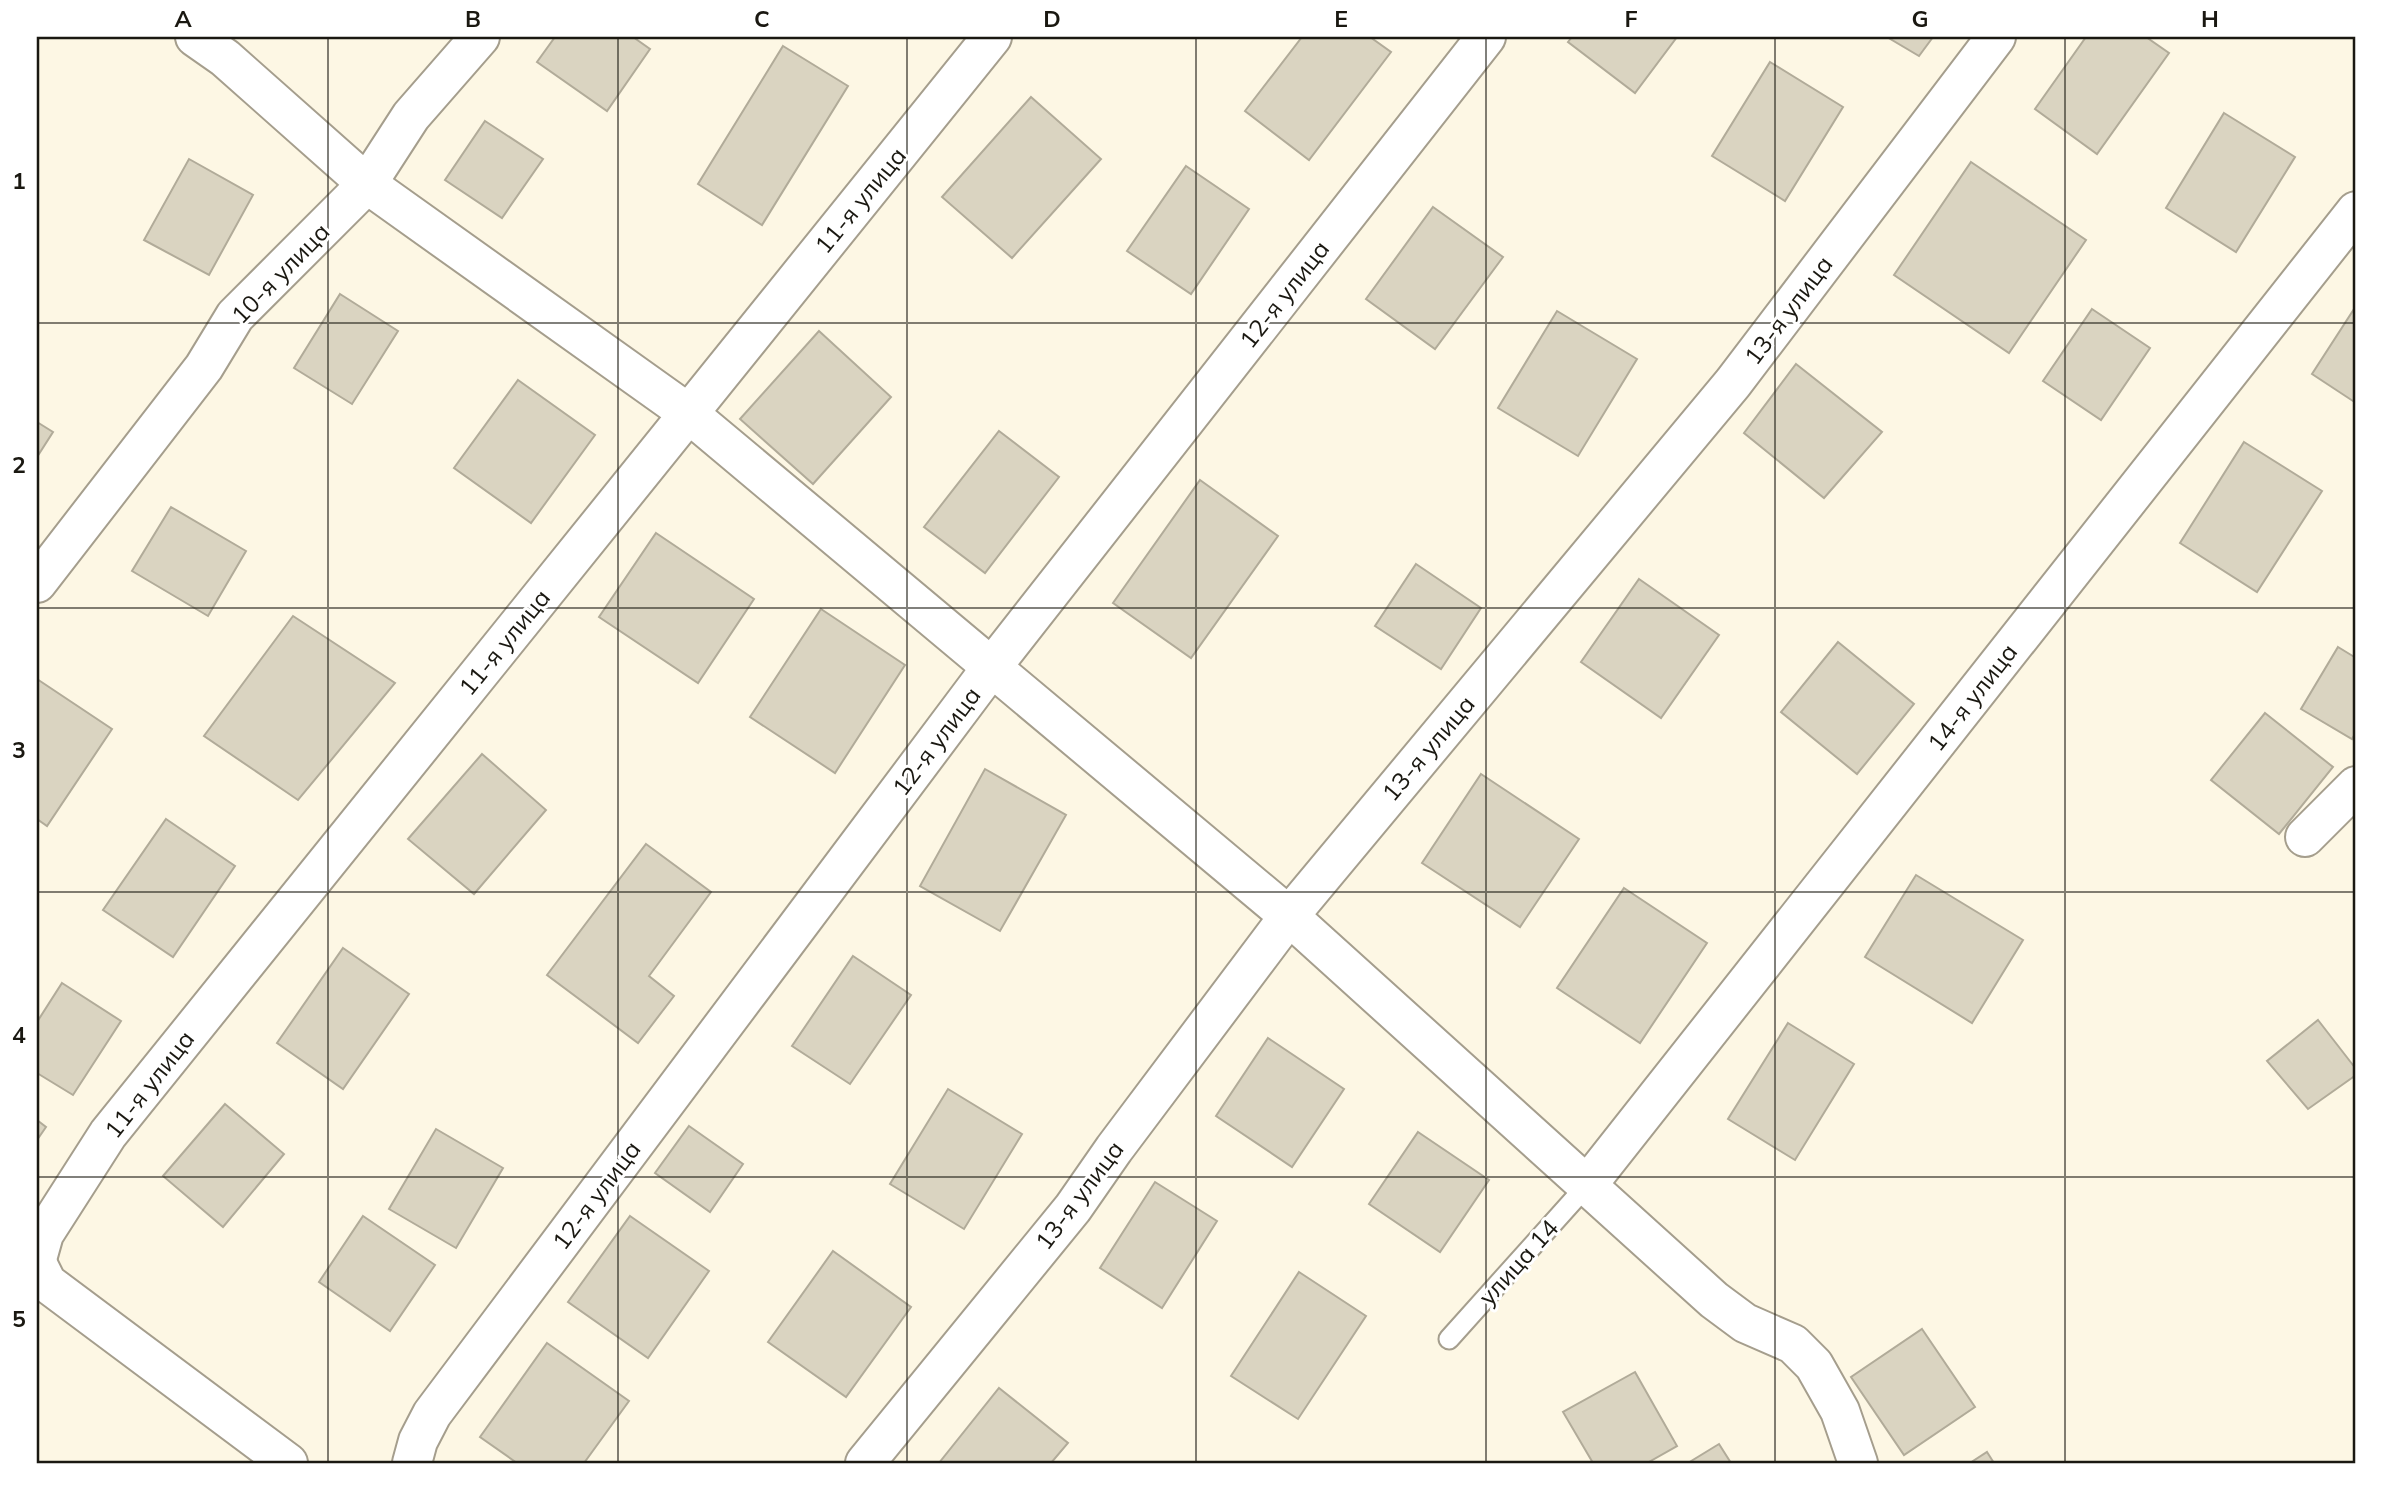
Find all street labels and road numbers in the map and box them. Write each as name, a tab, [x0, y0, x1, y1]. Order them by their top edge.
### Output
street label: 11-я улица	[808, 141, 912, 259]
street label: 10-я улица	[225, 216, 335, 330]
street label: 12-я улица	[1233, 234, 1335, 354]
street label: 13-я улица	[1737, 250, 1839, 370]
street label: 11-я улица	[452, 583, 556, 701]
street label: 14-я улица	[1921, 637, 2023, 757]
street label: 12-я улица	[885, 681, 987, 801]
street label: 13-я улица	[1375, 689, 1481, 807]
street label: 11-я улица	[98, 1024, 200, 1144]
street label: 12-я улица	[545, 1135, 647, 1255]
street label: 13-я улица	[1028, 1135, 1130, 1255]
street label: улица 14	[1472, 1213, 1564, 1311]

